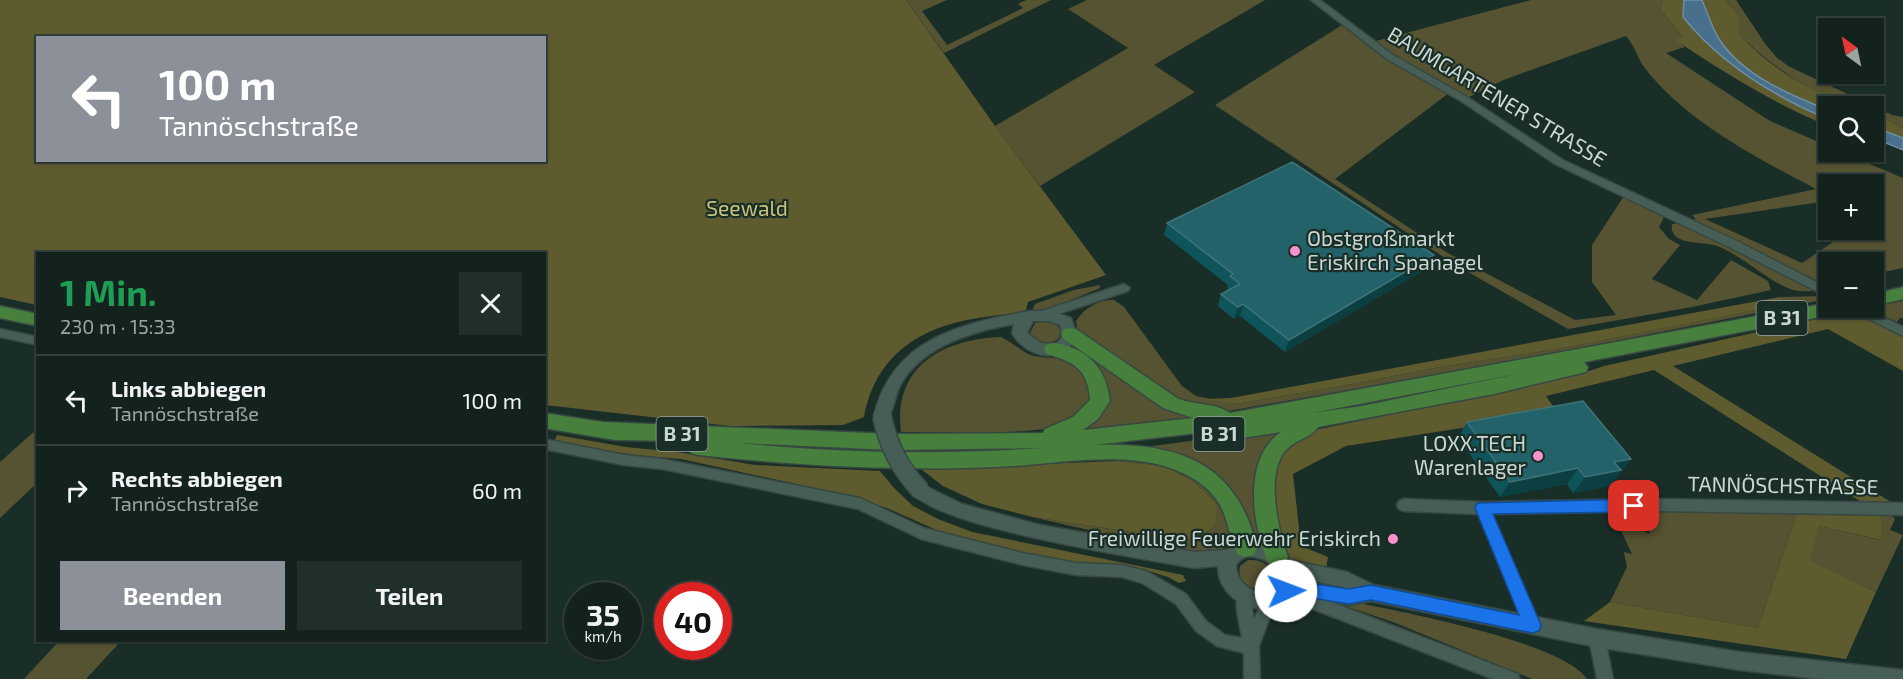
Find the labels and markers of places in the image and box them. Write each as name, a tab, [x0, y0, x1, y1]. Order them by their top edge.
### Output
place label: Obstgroßmarkt Eriskirch Spanagel	[1307, 225, 1483, 274]
marker: Obstgroßmarkt Eriskirch Spanagel	[1288, 244, 1302, 258]
place label: LOXX.TECH Warenlager	[1414, 430, 1527, 479]
marker: LOXX.TECH Warenlager	[1531, 449, 1545, 463]
pin	[1608, 480, 1659, 531]
place label: Freiwillige Feuerwehr Eriskirch	[1088, 525, 1381, 550]
marker: Freiwillige Feuerwehr Eriskirch	[1386, 532, 1400, 546]

